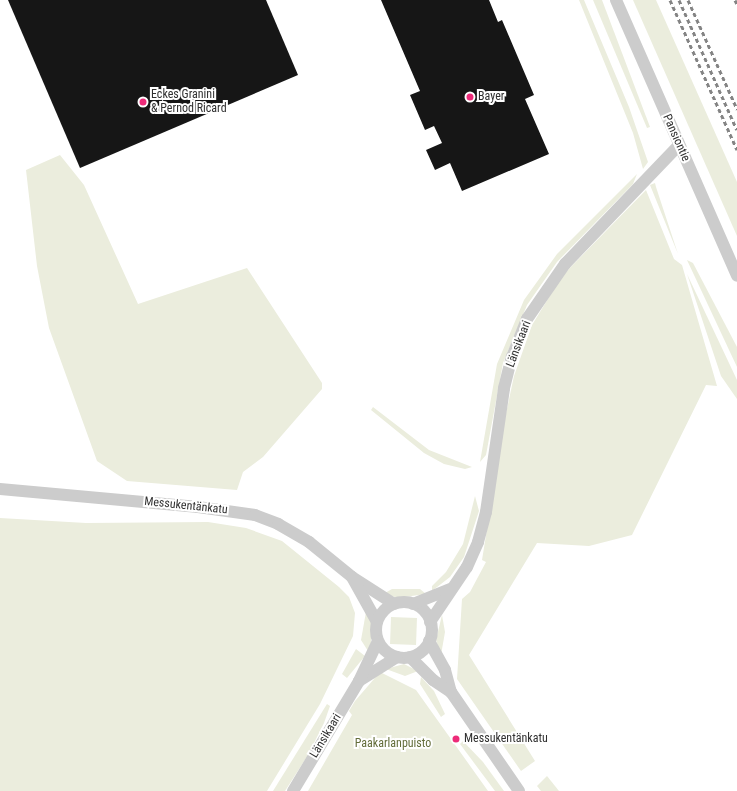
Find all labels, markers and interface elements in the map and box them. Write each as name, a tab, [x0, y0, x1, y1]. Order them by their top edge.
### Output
place label: Eckes Granini & Pernod Ricard	[151, 88, 227, 116]
place label: Bayer	[478, 90, 504, 104]
marker: Bayer	[465, 92, 475, 102]
marker: Eckes Granini & Pernod Ricard	[138, 97, 148, 107]
street label: Pansiontie	[659, 112, 693, 164]
street label: Länsikaari	[504, 319, 534, 369]
street label: Messukentänkatu	[144, 494, 228, 518]
street label: Länsikaari	[307, 711, 345, 761]
place label: Messukentänkatu	[464, 732, 548, 746]
marker: Messukentänkatu	[451, 734, 461, 744]
park label: Paakarlanpuisto	[355, 737, 431, 751]

